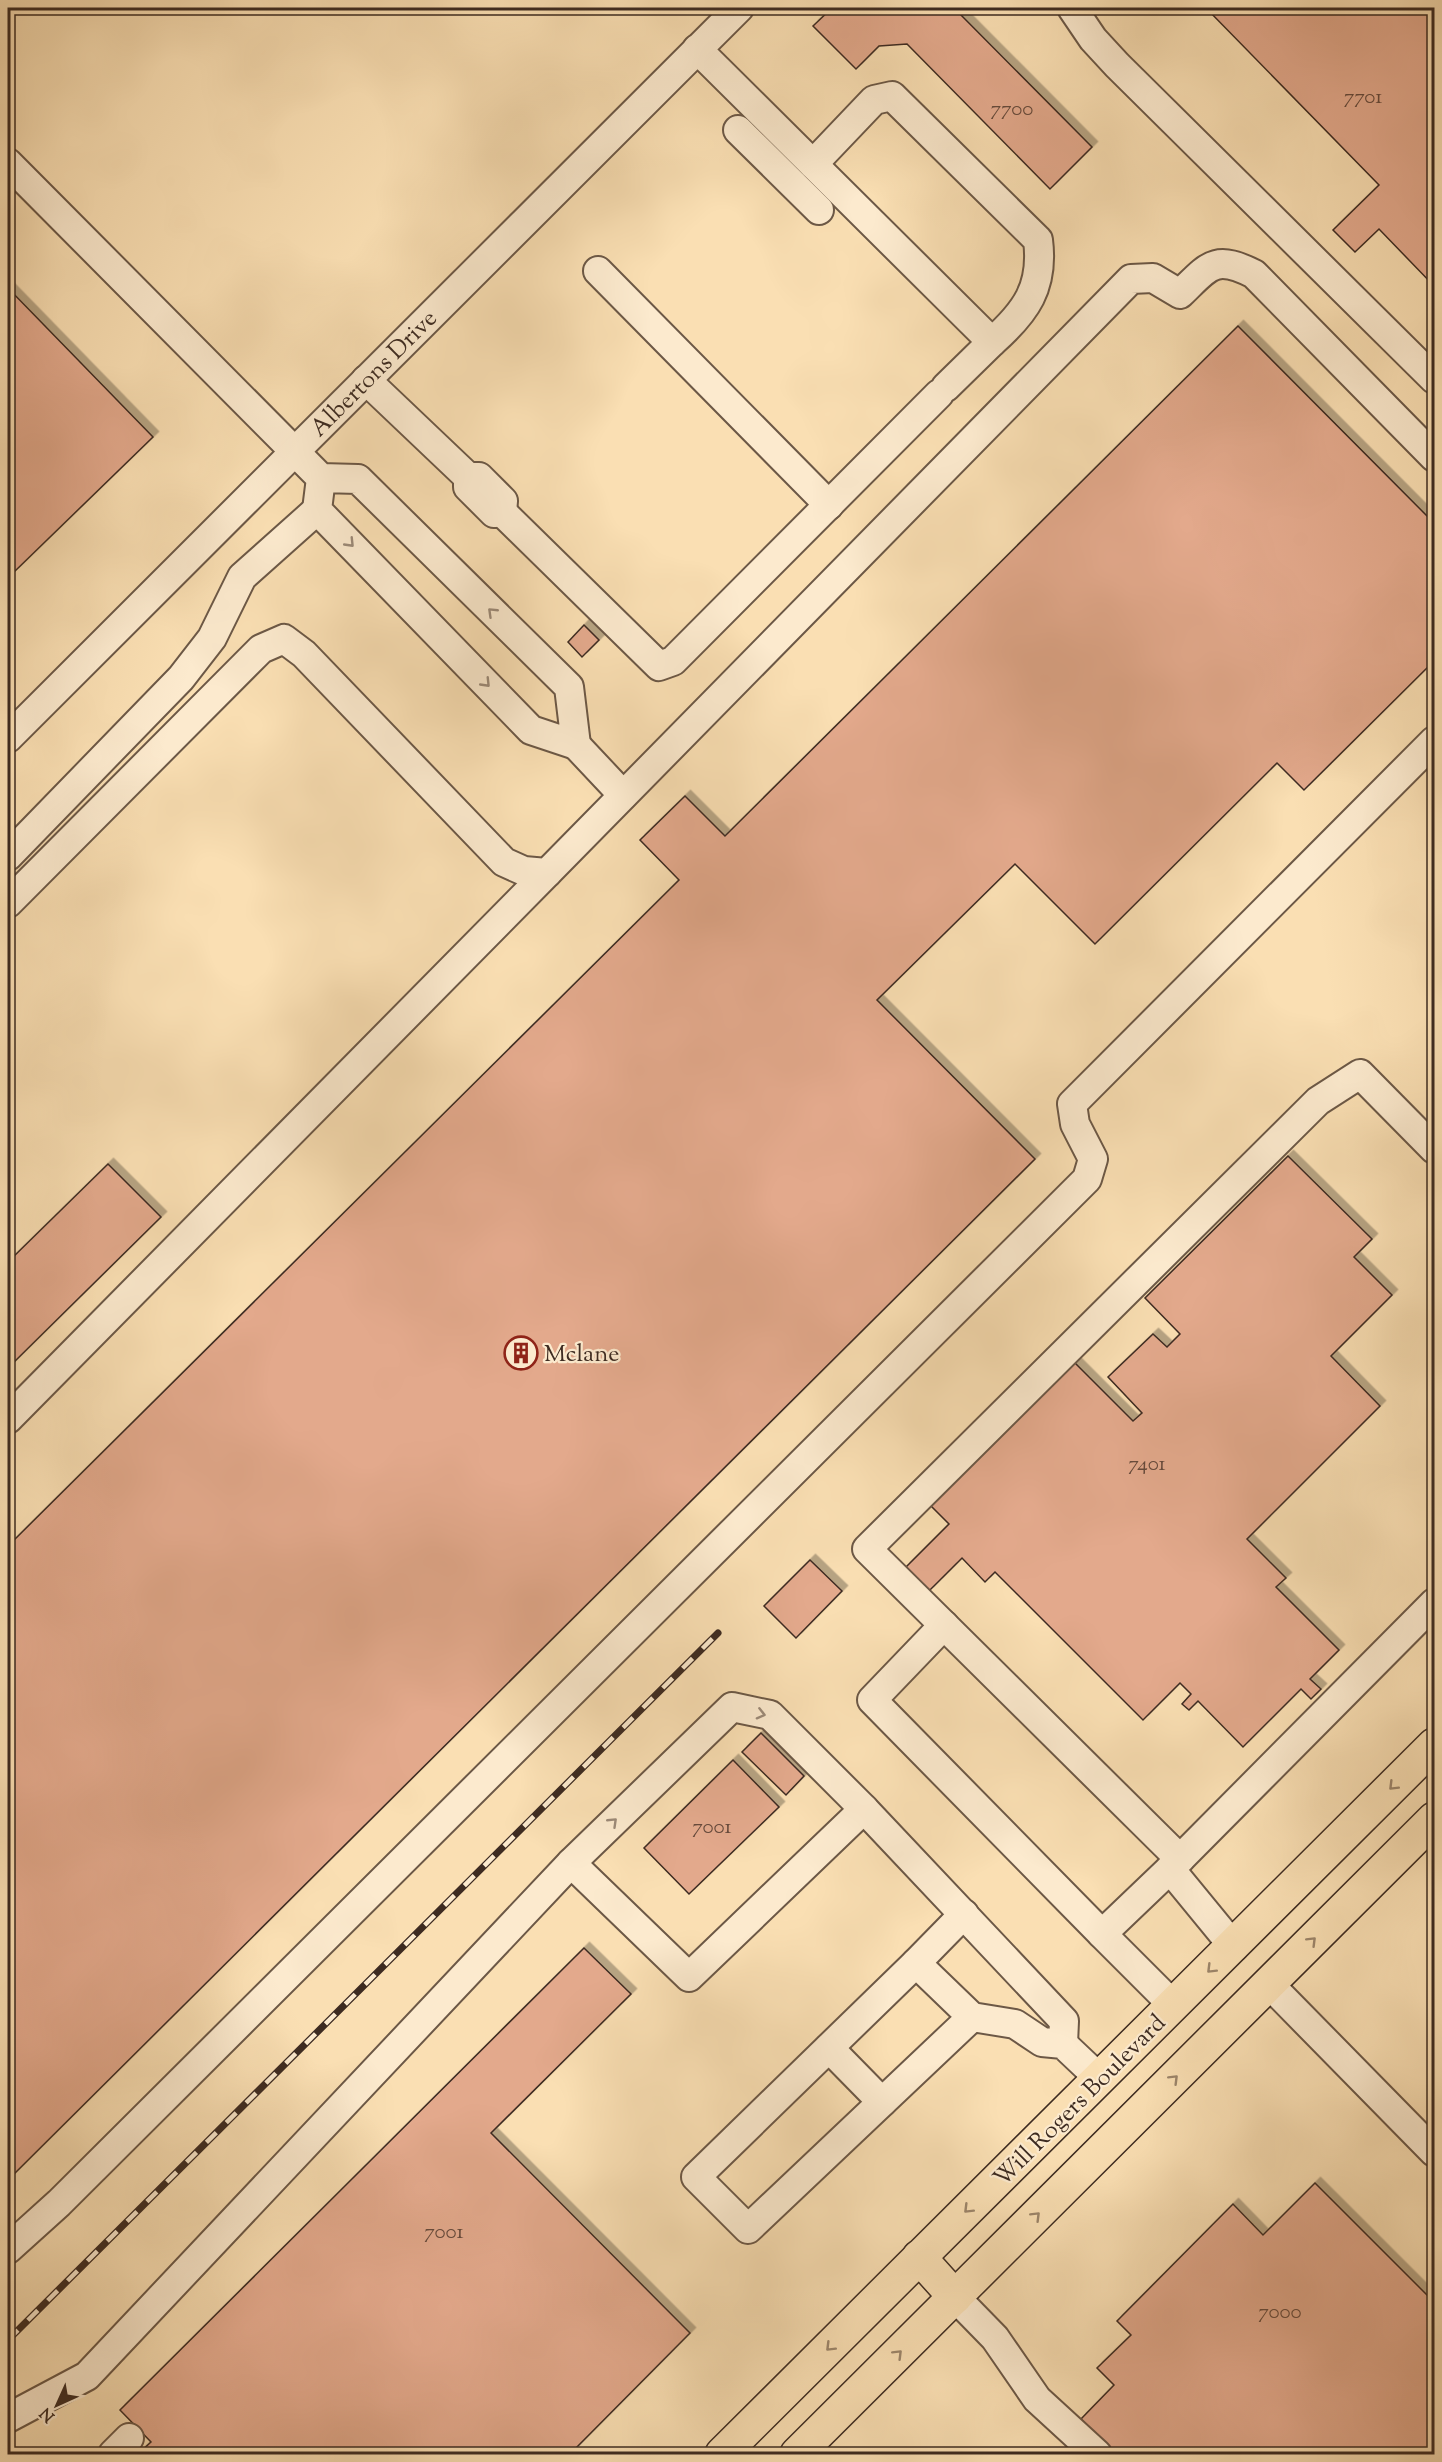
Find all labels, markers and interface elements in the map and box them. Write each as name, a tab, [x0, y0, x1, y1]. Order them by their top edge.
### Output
house number: 7701	[1344, 83, 1382, 113]
house number: 7700	[991, 95, 1033, 125]
street label: Albertons Drive	[303, 303, 446, 446]
one-way arrow	[342, 536, 353, 547]
one-way arrow	[488, 608, 498, 619]
one-way arrow	[478, 676, 489, 687]
building icon: Mclane	[503, 1335, 539, 1371]
place label: Mclane	[544, 1338, 619, 1372]
house number: 7401	[1128, 1450, 1166, 1480]
one-way arrow	[756, 1706, 766, 1719]
one-way arrow	[1390, 1779, 1401, 1790]
house number: 7001	[692, 1813, 732, 1843]
one-way arrow	[607, 1818, 617, 1829]
one-way arrow	[1306, 1937, 1316, 1948]
one-way arrow	[1208, 1962, 1218, 1973]
street label: Will Rogers Boulevard	[986, 2007, 1175, 2195]
one-way arrow	[1167, 2075, 1178, 2086]
one-way arrow	[964, 2202, 975, 2213]
one-way arrow	[1029, 2213, 1040, 2224]
house number: 7001	[424, 2218, 464, 2248]
house number: 7000	[1258, 2298, 1302, 2328]
one-way arrow	[826, 2339, 837, 2350]
one-way arrow	[891, 2350, 902, 2361]
north arrow	[27, 2375, 87, 2435]
text: N	[35, 2401, 61, 2426]

